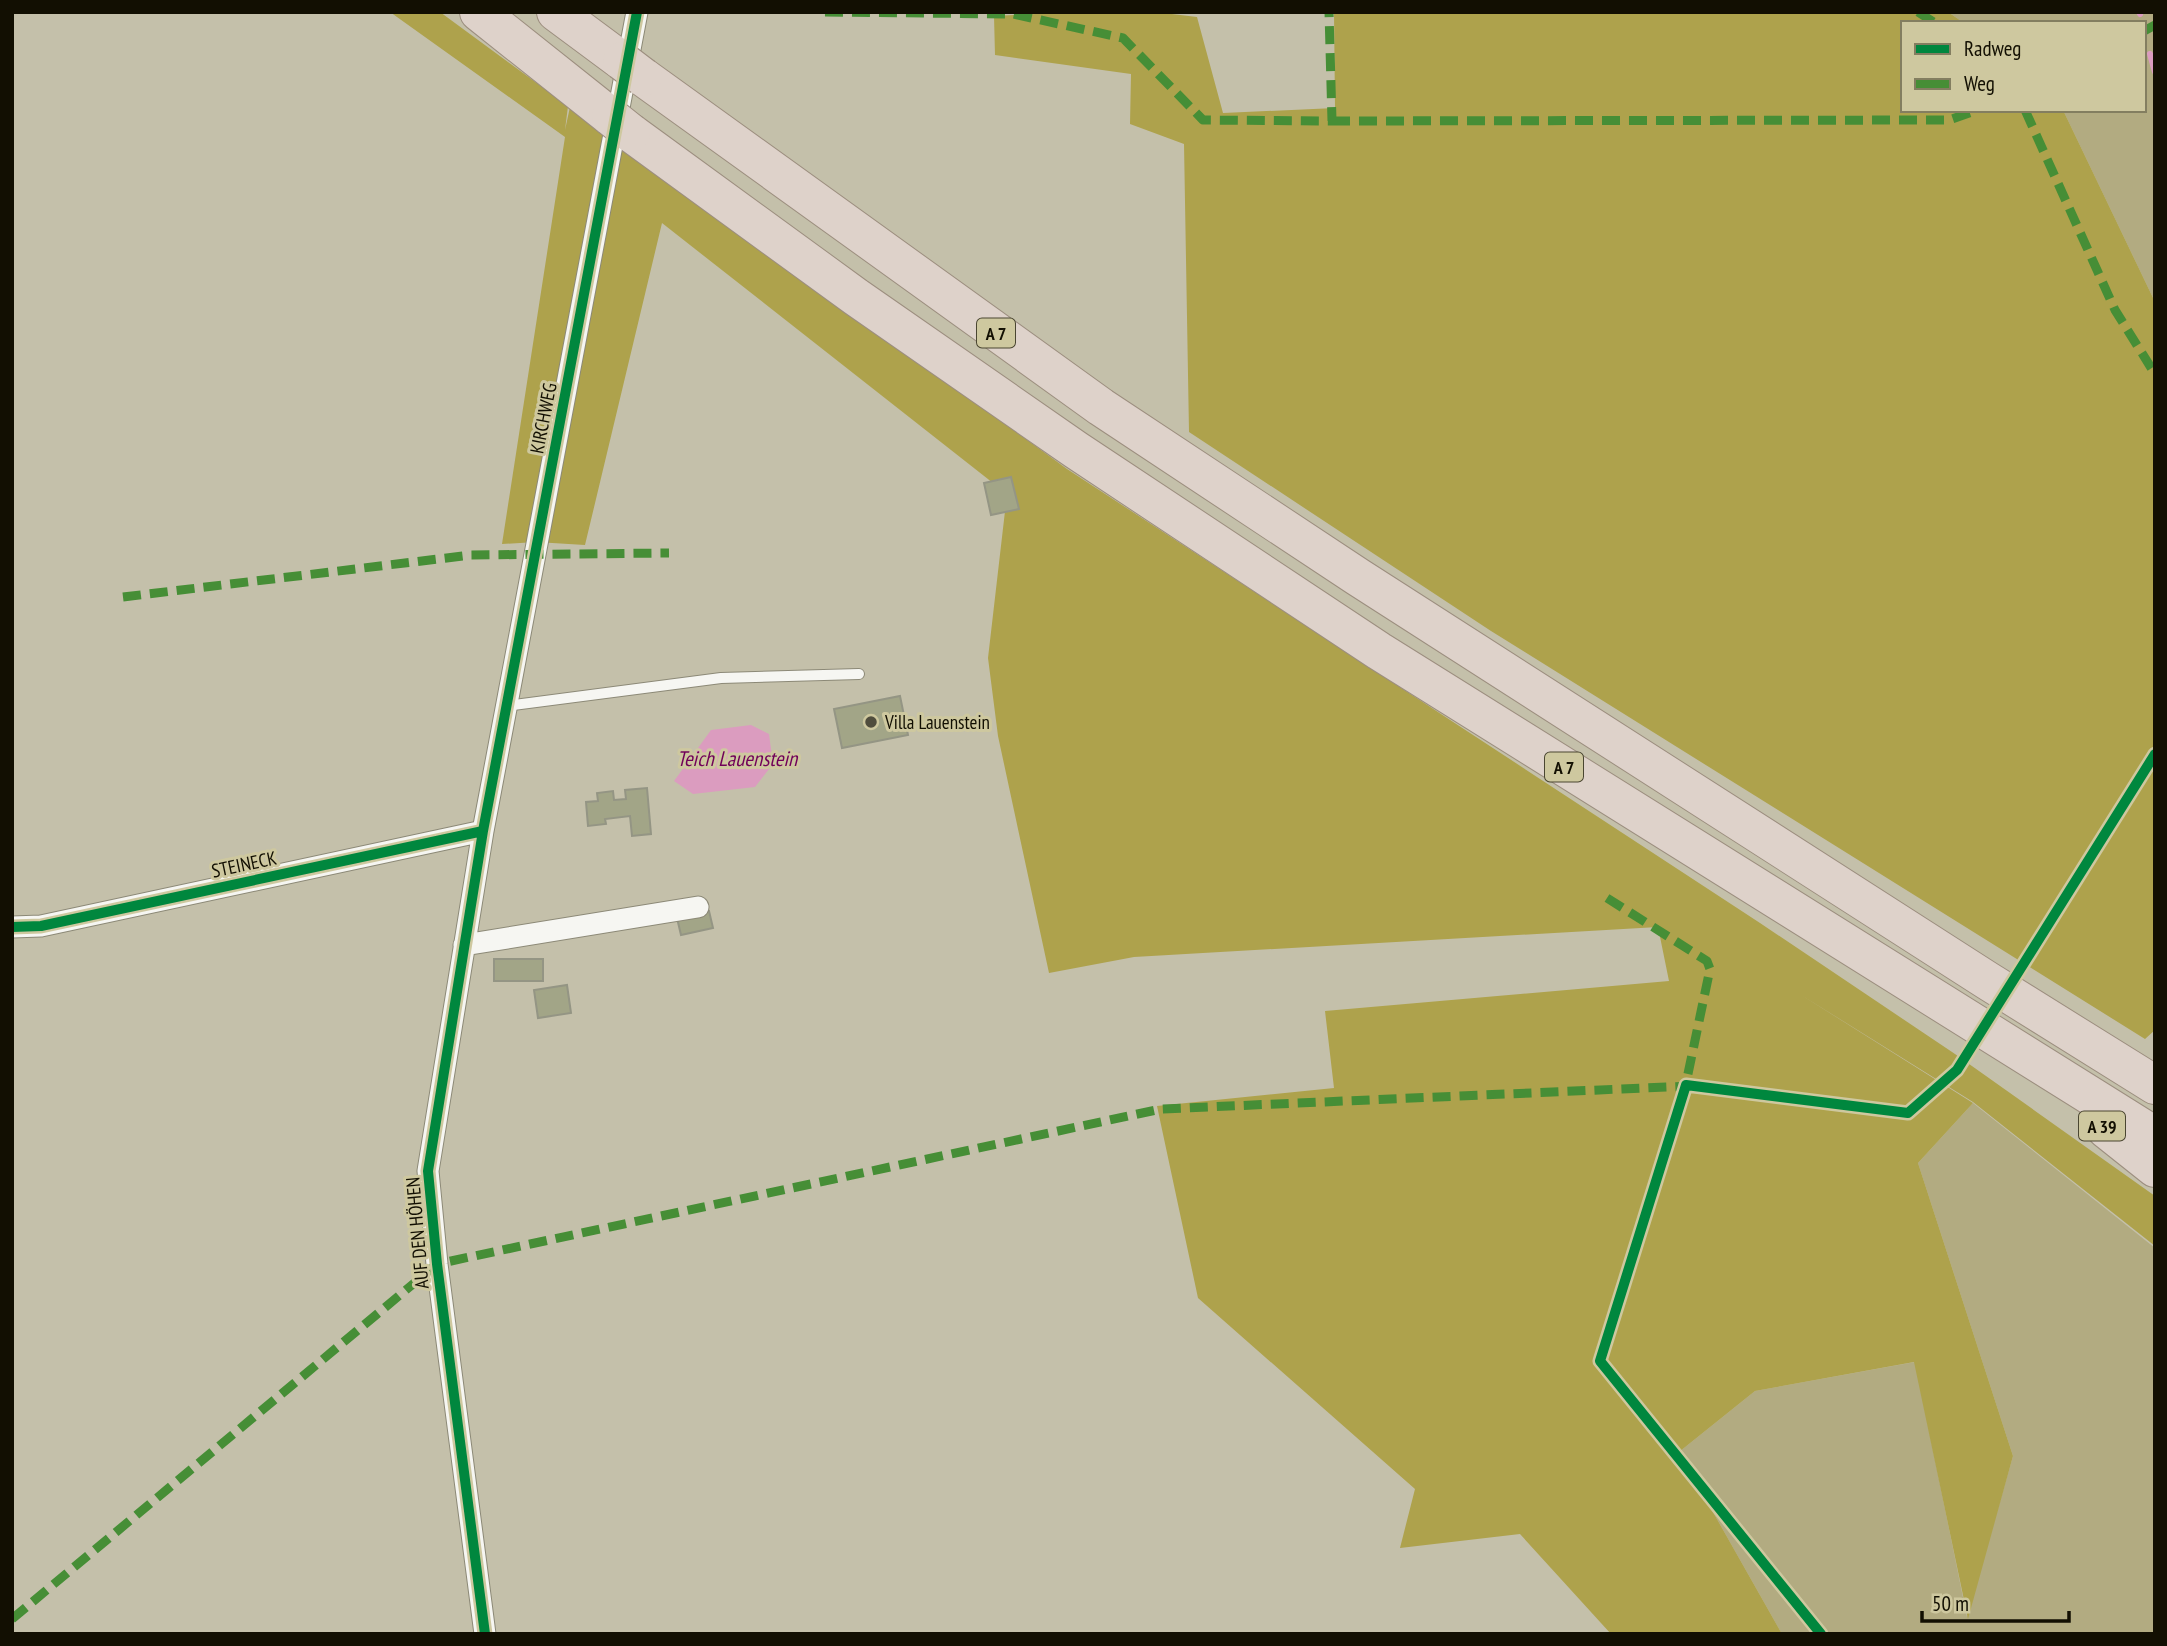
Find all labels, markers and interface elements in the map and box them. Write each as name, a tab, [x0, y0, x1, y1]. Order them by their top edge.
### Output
legend	[1901, 21, 2146, 112]
text: Radweg	[1964, 35, 2021, 62]
text: Weg	[1964, 70, 1995, 97]
road number: A 7	[977, 318, 1015, 348]
street label: KIRCHWEG	[524, 381, 562, 455]
place label: Villa Lauenstein	[884, 710, 990, 734]
marker: Villa Lauenstein	[863, 714, 879, 730]
water label: Teich Lauenstein	[677, 745, 799, 772]
road number: A 7	[1545, 752, 1583, 782]
street label: STEINECK	[209, 845, 279, 883]
road number: A 39	[2079, 1112, 2125, 1140]
street label: AUF DEN HÖHEN	[400, 1176, 434, 1290]
scale bar	[1922, 1580, 2069, 1624]
text: 50 m	[1932, 1590, 1969, 1617]

